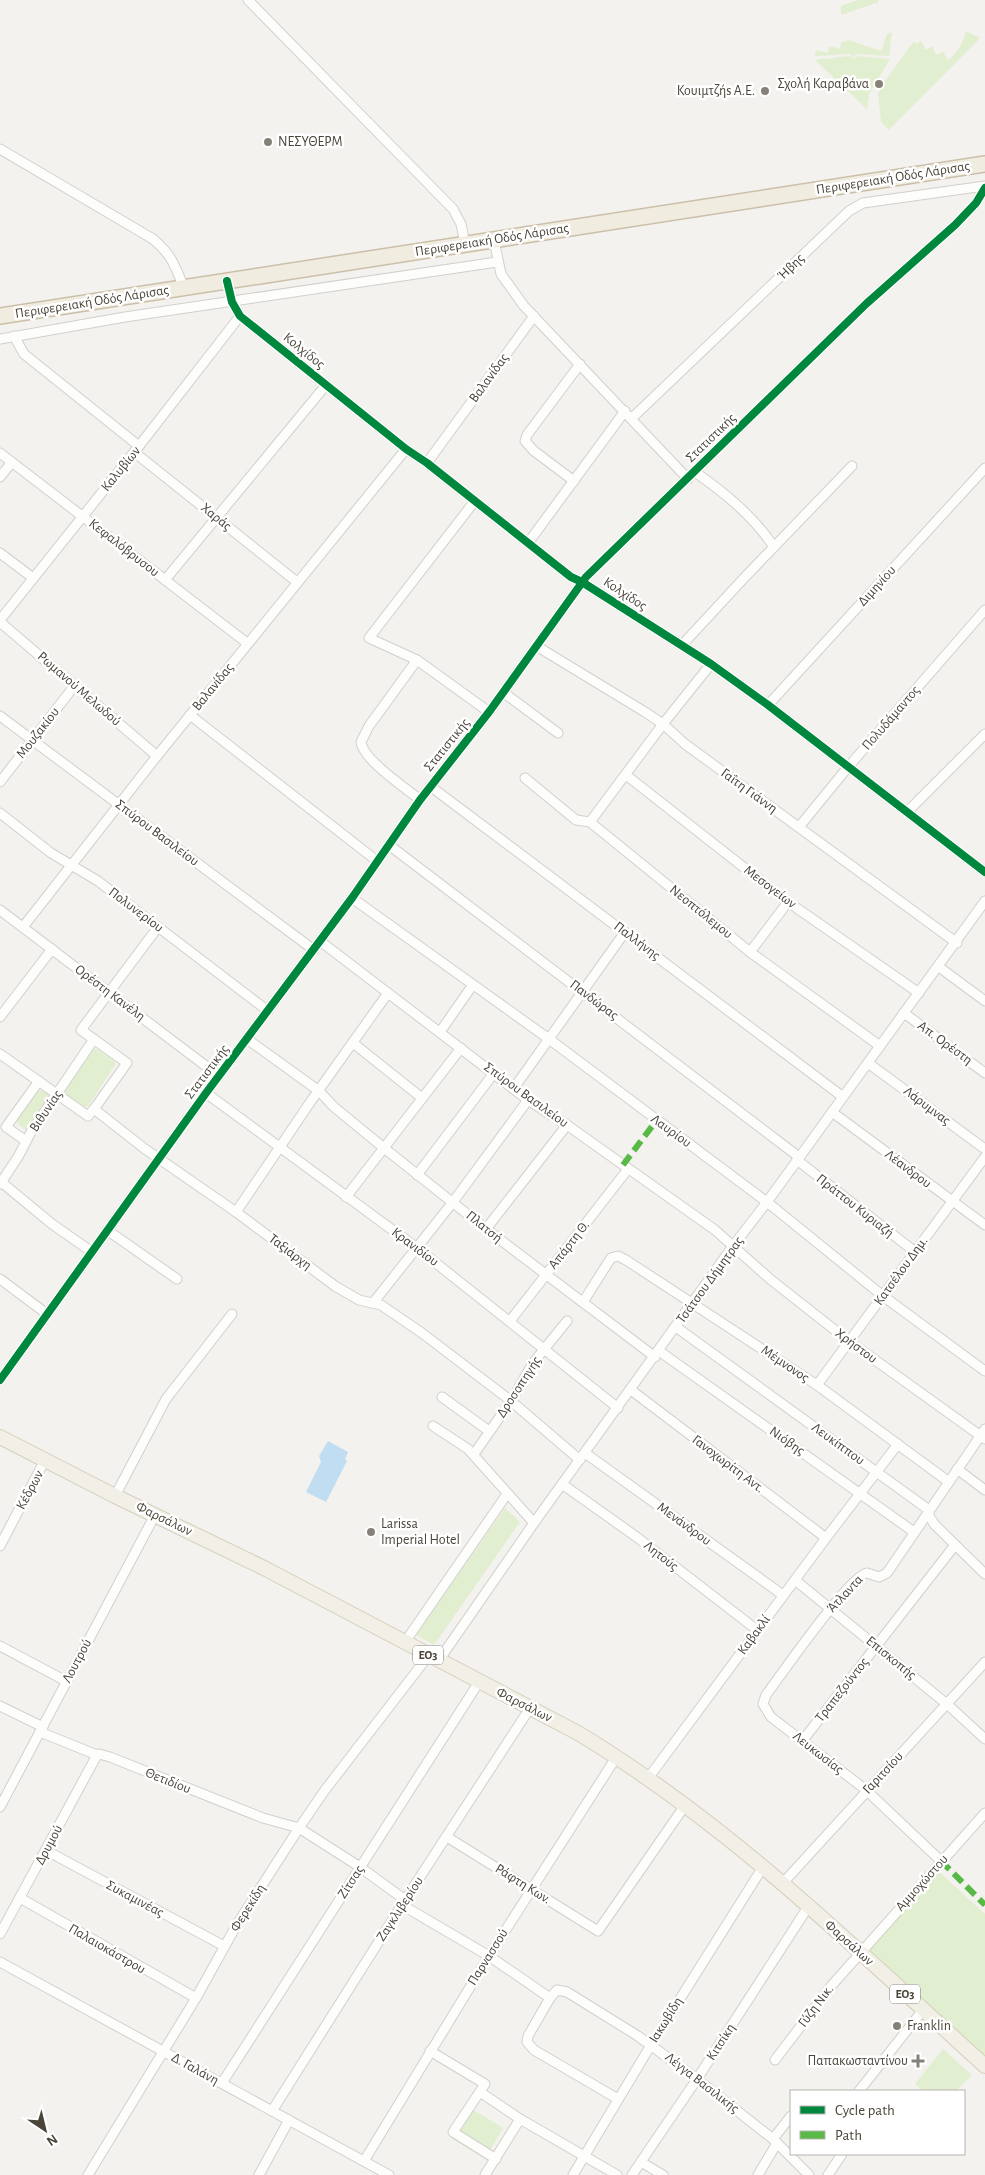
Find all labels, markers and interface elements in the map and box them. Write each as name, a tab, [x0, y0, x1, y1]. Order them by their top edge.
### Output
place label: Σχολή Καραβάνα	[778, 77, 869, 91]
marker: Σχολή Καραβάνα	[873, 78, 885, 90]
place label: Κουιμτζήs Α.Ε.	[677, 84, 755, 98]
marker: Κουιμτζήs Α.Ε.	[759, 85, 771, 97]
place label: ΝΕΣΥΘΕΡΜ	[278, 135, 343, 149]
marker: ΝΕΣΥΘΕΡΜ	[262, 136, 274, 148]
street label: Περιφερειακή Οδός Λάρισας	[815, 159, 971, 197]
street label: Περιφερειακή Οδός Λάρισας	[414, 221, 570, 259]
street label: Ήβης	[775, 251, 807, 283]
street label: Περιφερειακή Οδός Λάρισας	[14, 283, 170, 321]
street label: Κολχίδος	[281, 330, 328, 372]
street label: Βαλανίδας	[467, 351, 512, 405]
street label: Στατιστικής	[683, 410, 739, 465]
street label: Καλυβίων	[99, 444, 143, 494]
street label: Χαράς	[198, 501, 234, 534]
street label: Κεφαλόβρυσου	[86, 516, 162, 580]
street label: Διμηνίου	[855, 563, 899, 609]
street label: Κολχίδος	[601, 575, 650, 613]
street label: Ρωμανού Μελωδού	[35, 649, 123, 729]
street label: Βαλανίδας	[190, 660, 237, 713]
street label: Πολυδάμαντος	[859, 683, 923, 753]
street label: Μουζακίου	[14, 705, 62, 761]
street label: Στατιστικής	[422, 715, 473, 774]
street label: Γαΐτη Γιάννη	[718, 765, 780, 816]
street label: Σπύρου Βασιλείου	[113, 797, 201, 869]
street label: Μεσογείων	[741, 863, 799, 911]
street label: Νεοπτόλεμου	[667, 883, 735, 941]
street label: Πολυνερίου	[106, 885, 166, 935]
street label: Παλλήνης	[611, 919, 663, 963]
street label: Ορέστη Κανέλη	[72, 962, 148, 1024]
street label: Πανδώρας	[567, 977, 621, 1023]
street label: Απ. Ορέστη	[915, 1019, 975, 1067]
street label: Στατιστικής	[182, 1042, 232, 1102]
street label: Σπύρου Βασιλείου	[481, 1060, 571, 1130]
street label: Λάρυμνας	[901, 1084, 953, 1128]
street label: Βιθυνίας	[27, 1087, 65, 1134]
street label: Λαυρίου	[648, 1112, 694, 1150]
street label: Λέανδρου	[882, 1147, 934, 1191]
street label: Πράττου Κυριαζή	[814, 1172, 896, 1240]
street label: Πλατσή	[463, 1208, 505, 1246]
street label: Απάρτη Θ.	[546, 1218, 592, 1272]
street label: Κρανιδίου	[389, 1225, 441, 1269]
street label: Ταξιάρχη	[266, 1231, 314, 1273]
street label: Τσάτσου Δήμητρας	[674, 1234, 746, 1326]
street label: Κατσέλου Δημ.	[871, 1234, 931, 1308]
street label: Χρήστου	[832, 1326, 880, 1366]
street label: Μέμνονος	[758, 1343, 812, 1385]
street label: Δροσοπηγής	[494, 1354, 544, 1420]
street label: Λευκίππου	[809, 1420, 867, 1468]
street label: Νιόβης	[767, 1424, 808, 1458]
street label: Γανοχωρίτη Αντ.	[689, 1432, 767, 1496]
street label: Κέδρων	[14, 1468, 46, 1512]
street label: Φαρσάλων	[134, 1499, 194, 1539]
street label: Μενάνδρου	[655, 1500, 713, 1548]
place label: Larissa Imperial Hotel	[381, 1517, 460, 1547]
marker: Larissa Imperial Hotel	[365, 1526, 377, 1538]
street label: Λητούς	[641, 1538, 681, 1574]
street label: Άτλαντα	[824, 1572, 866, 1616]
street label: Καβακλί	[735, 1612, 773, 1657]
street label: Επισκοπής	[863, 1634, 919, 1683]
street label: Λουτρού	[60, 1637, 94, 1685]
road number: ΕΟ3	[413, 1646, 443, 1664]
street label: Τραπεζούντος	[813, 1655, 872, 1725]
street label: Φαρσάλων	[494, 1685, 554, 1725]
street label: Λευκωσίας	[790, 1729, 846, 1777]
street label: Γαριτσίου	[860, 1749, 906, 1797]
street label: Θετιδίου	[143, 1766, 193, 1796]
street label: Δρυμού	[33, 1823, 65, 1867]
street label: Αμμοχώστου	[893, 1852, 951, 1914]
street label: Ράφτη Κων.	[493, 1861, 553, 1907]
street label: Ζίτσας	[335, 1863, 367, 1901]
street label: Ζαγκλιβερίου	[374, 1874, 426, 1944]
street label: Συκαμινέας	[104, 1878, 167, 1920]
street label: Φερεκίδη	[228, 1882, 268, 1934]
street label: Φαρσάλων	[822, 1918, 876, 1969]
street label: Παλαιοκάστρου	[66, 1921, 148, 1977]
street label: Παρνασσού	[465, 1926, 511, 1988]
street label: Γύζη Νικ.	[796, 1982, 836, 2030]
road number: ΕΟ3	[890, 1985, 920, 2004]
street label: Ιακωβίδη	[647, 1995, 685, 2045]
place label: Franklin	[907, 2019, 951, 2033]
marker: Franklin	[891, 2020, 903, 2032]
street label: Κιτσίκη	[704, 2021, 738, 2063]
street label: Δ. Γαλάνη	[169, 2050, 221, 2088]
street label: Λέγγα Βασιλικής	[662, 2050, 742, 2116]
place label: Παπακωσταντίνου	[808, 2054, 908, 2068]
marker: Παπακωσταντίνου	[912, 2055, 924, 2067]
legend	[790, 2090, 965, 2155]
text: Cycle path	[835, 2103, 895, 2118]
north arrow	[20, 2105, 70, 2155]
text: Path	[835, 2128, 862, 2143]
text: N	[44, 2131, 60, 2148]

